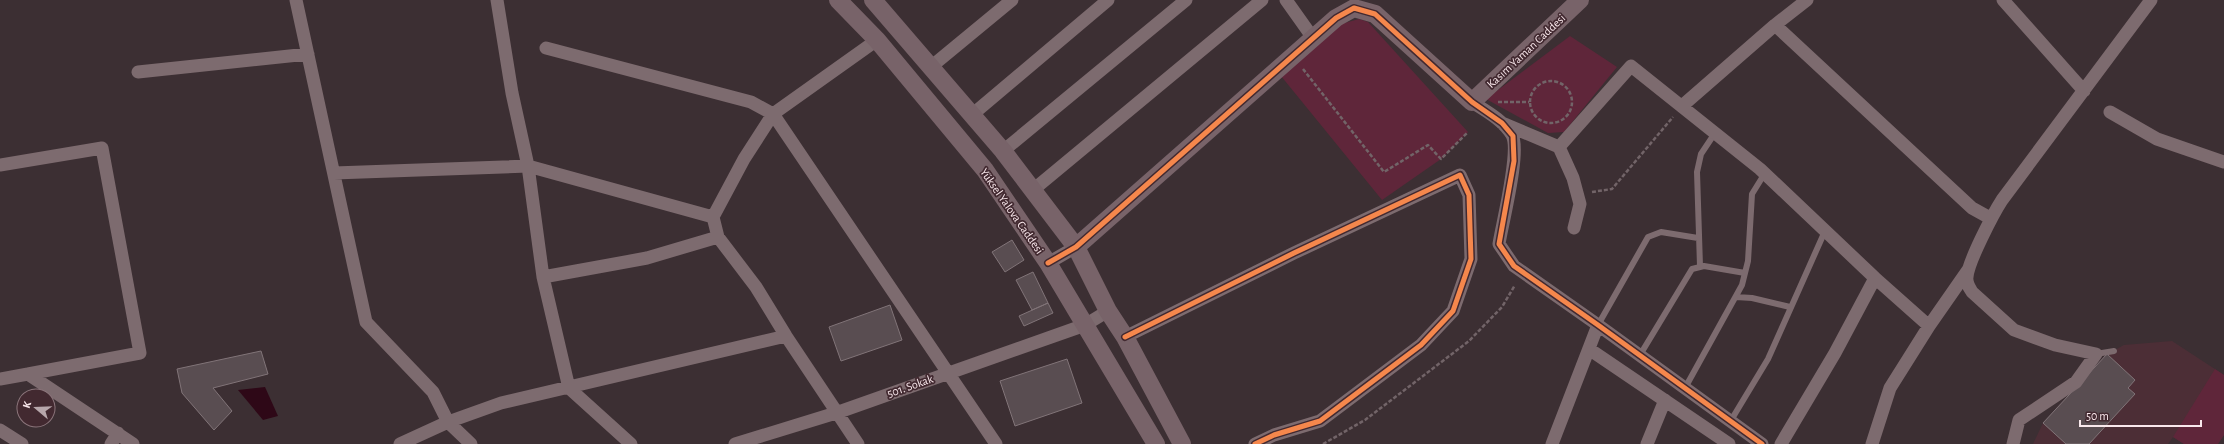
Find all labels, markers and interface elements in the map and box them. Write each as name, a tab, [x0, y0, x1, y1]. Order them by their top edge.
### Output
street label: Kasım Yaman Caddesi	[1485, 12, 1567, 90]
street label: Yüksel Yalova Caddesi	[978, 166, 1046, 256]
street label: 501. Sokak	[885, 372, 935, 399]
north arrow	[16, 388, 56, 428]
text: K	[21, 400, 33, 410]
scale bar	[2080, 402, 2201, 428]
text: 50 m	[2086, 410, 2109, 422]

